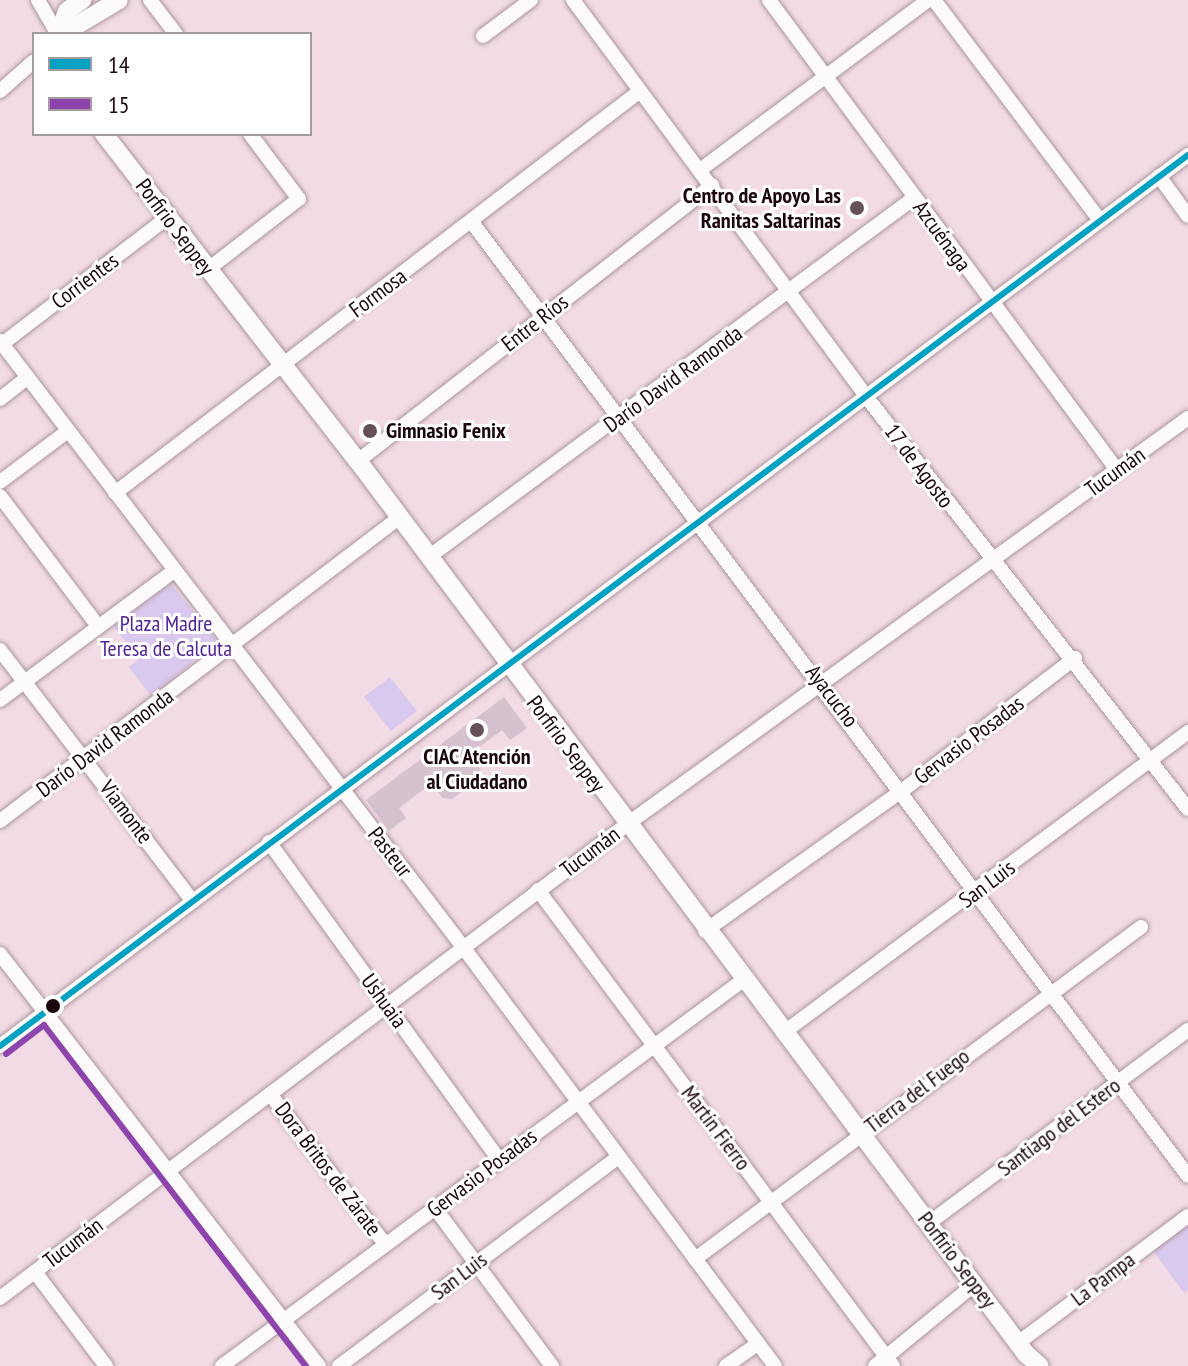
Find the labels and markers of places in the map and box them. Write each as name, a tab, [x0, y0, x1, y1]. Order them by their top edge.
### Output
place label: Centro de Apoyo Las Ranitas Saltarinas	[682, 182, 841, 234]
marker: Centro de Apoyo Las Ranitas Saltarinas	[848, 199, 866, 217]
place label: Gimnasio Fenix	[386, 418, 506, 444]
marker: Gimnasio Fenix	[361, 422, 379, 440]
marker: CIAC Atención al Ciudadano	[468, 721, 486, 739]
place label: CIAC Atención al Ciudadano	[423, 743, 531, 794]
unlabelled marker	[45, 998, 61, 1014]

